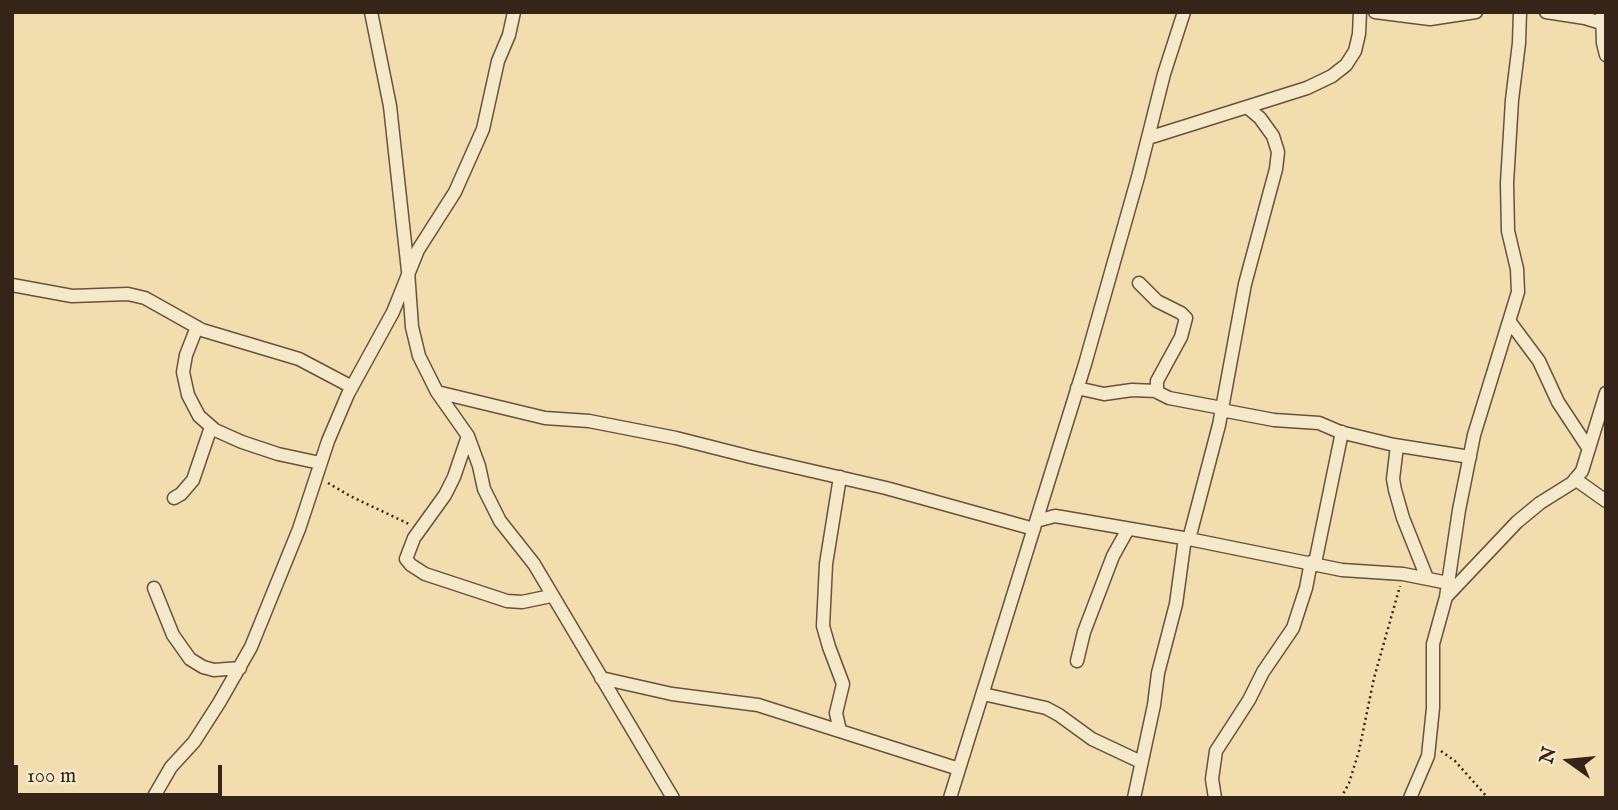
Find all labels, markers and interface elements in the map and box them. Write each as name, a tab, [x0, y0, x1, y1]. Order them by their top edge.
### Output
north arrow	[1534, 726, 1604, 796]
text: N	[1535, 745, 1562, 767]
scale bar	[18, 750, 226, 794]
text: 100 m	[27, 763, 76, 790]

